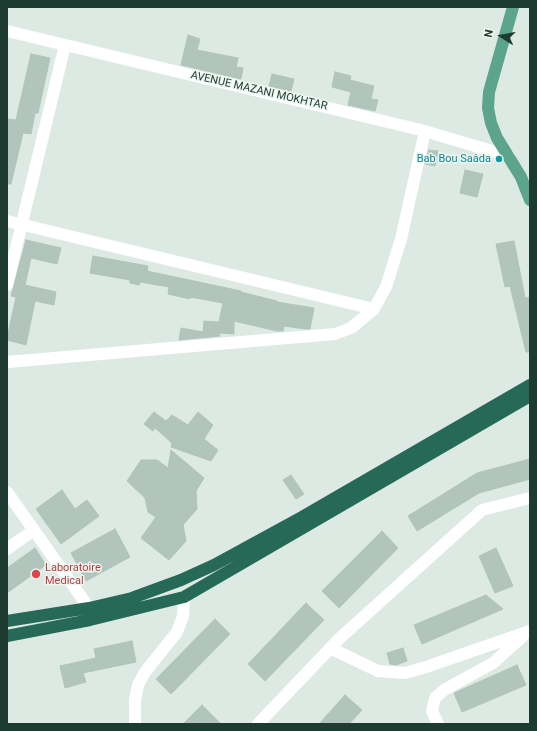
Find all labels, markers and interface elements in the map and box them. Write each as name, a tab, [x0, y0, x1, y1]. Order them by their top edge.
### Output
north arrow	[481, 16, 521, 56]
text: N	[482, 29, 496, 39]
street label: AVENUE MAZANI MOKHTAR	[189, 69, 329, 113]
place label: Bab Bou Saâda	[417, 152, 491, 166]
marker: Bab Bou Saâda	[494, 154, 504, 164]
place label: Laboratoire Medical	[45, 561, 101, 587]
marker: Laboratoire Medical	[30, 568, 42, 580]

